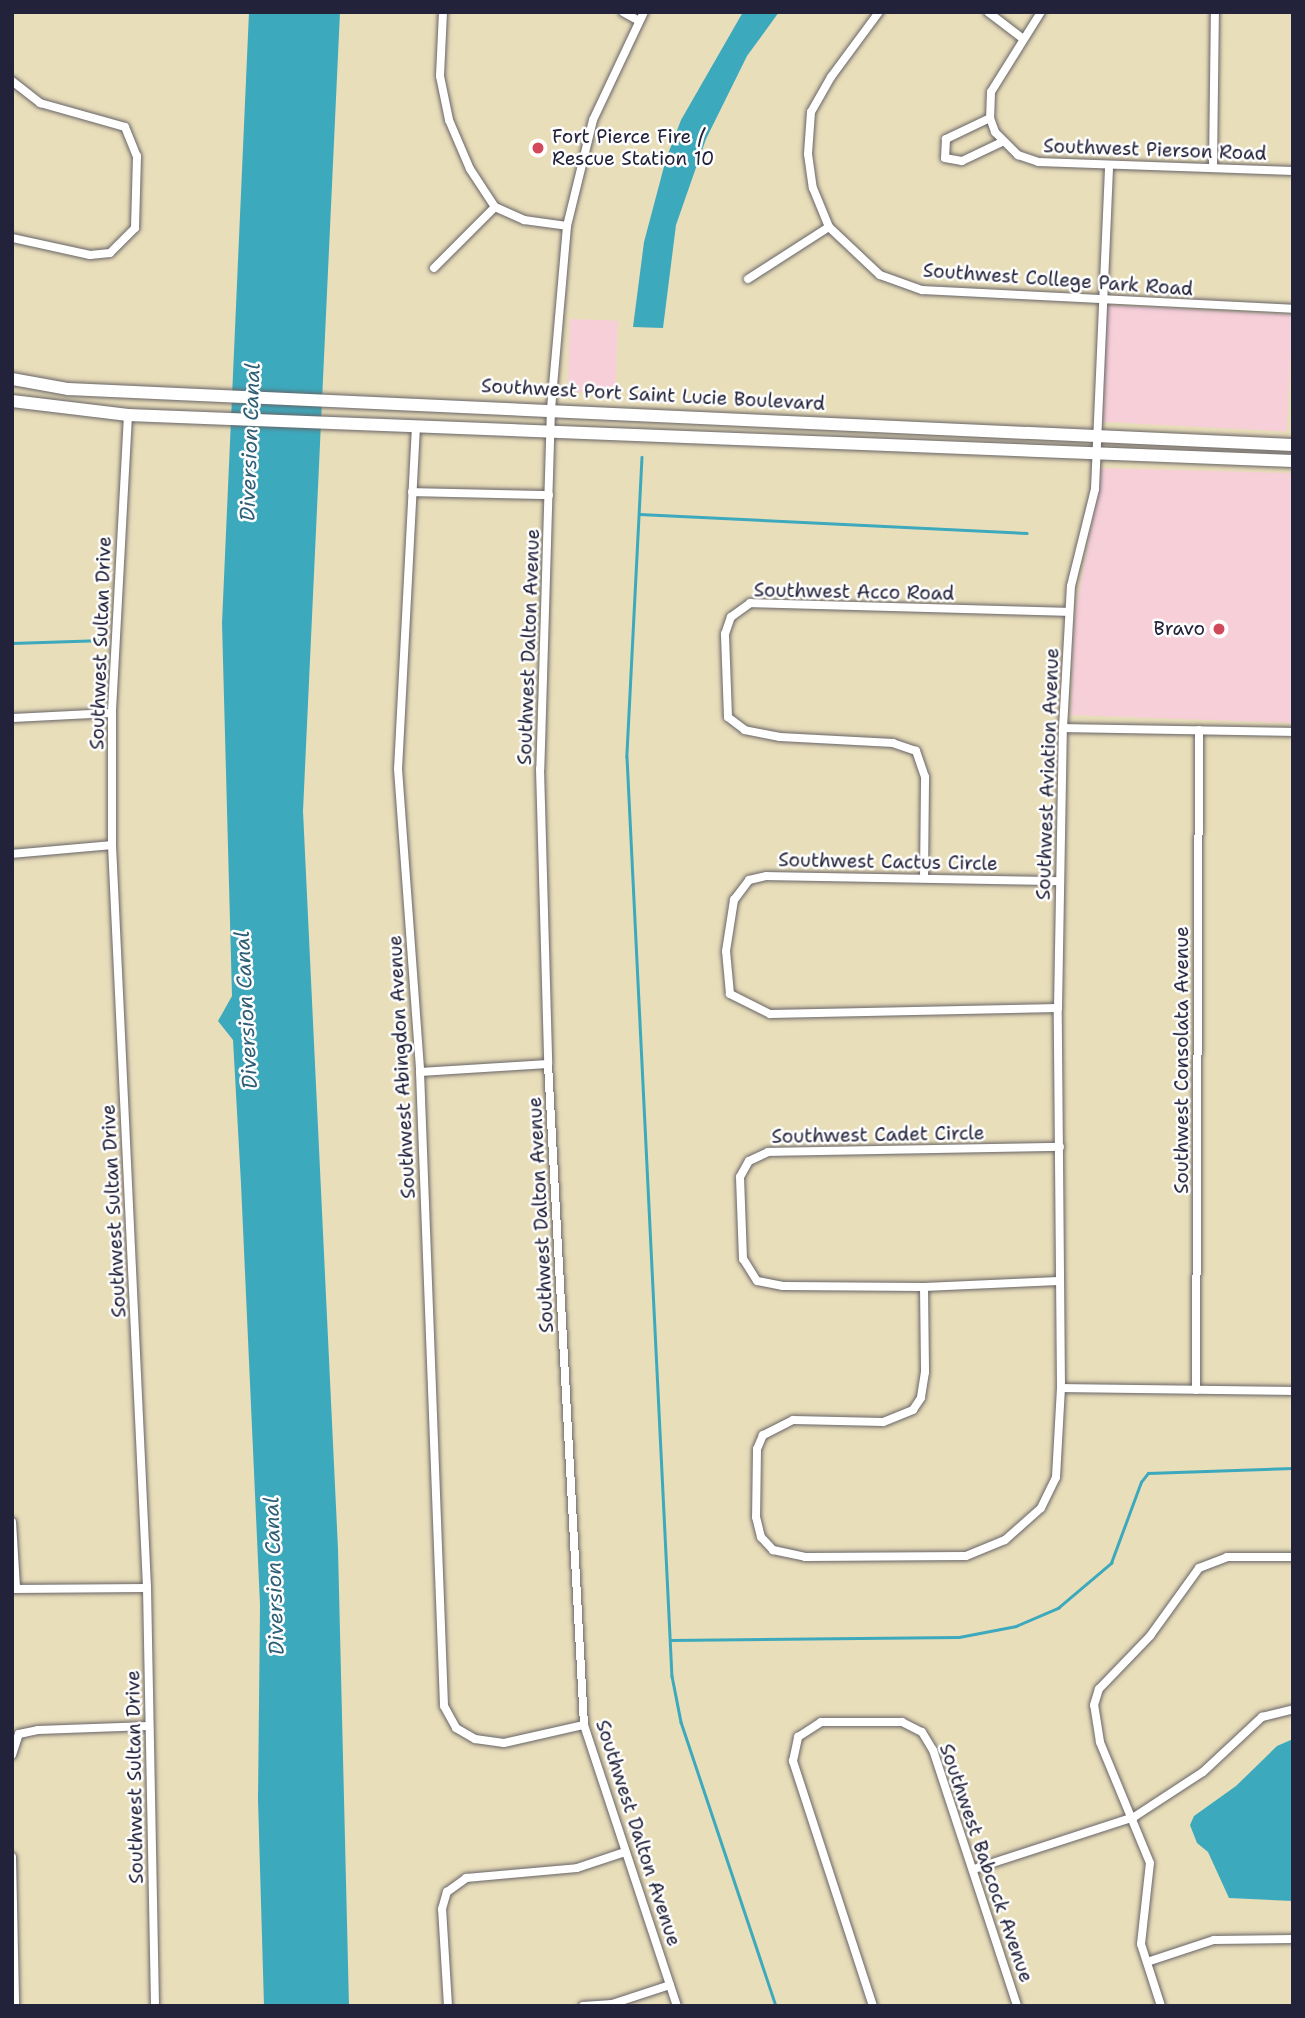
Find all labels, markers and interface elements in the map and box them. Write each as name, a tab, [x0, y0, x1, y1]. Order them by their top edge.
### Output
place label: Fort Pierce Fire / Rescue Station 10	[552, 126, 714, 170]
street label: Southwest Pierson Road	[1043, 135, 1267, 165]
marker: Fort Pierce Fire / Rescue Station 10	[530, 140, 546, 156]
street label: Southwest College Park Road	[922, 259, 1194, 301]
water label: Diversion Canal	[235, 362, 265, 522]
street label: Southwest Port Saint Lucie Boulevard	[481, 375, 825, 415]
street label: Southwest Dalton Avenue	[513, 528, 545, 766]
street label: Southwest Sultan Drive	[86, 536, 116, 750]
street label: Southwest Acco Road	[754, 579, 954, 605]
place label: Bravo	[1154, 618, 1205, 640]
marker: Bravo	[1211, 621, 1227, 637]
street label: Southwest Aviation Avenue	[1032, 647, 1064, 901]
street label: Southwest Cactus Circle	[778, 849, 998, 875]
street label: Southwest Consolata Avenue	[1171, 926, 1193, 1194]
water label: Diversion Canal	[229, 930, 263, 1090]
street label: Southwest Abingdon Avenue	[384, 935, 420, 1199]
street label: Southwest Dalton Avenue	[523, 1096, 559, 1334]
street label: Southwest Sultan Drive	[97, 1104, 131, 1318]
street label: Southwest Cadet Circle	[771, 1122, 985, 1148]
water label: Diversion Canal	[259, 1496, 289, 1656]
street label: Southwest Sultan Drive	[122, 1670, 148, 1884]
street label: Southwest Dalton Avenue	[591, 1717, 685, 1949]
street label: Southwest Babcock Avenue	[934, 1741, 1038, 1985]

